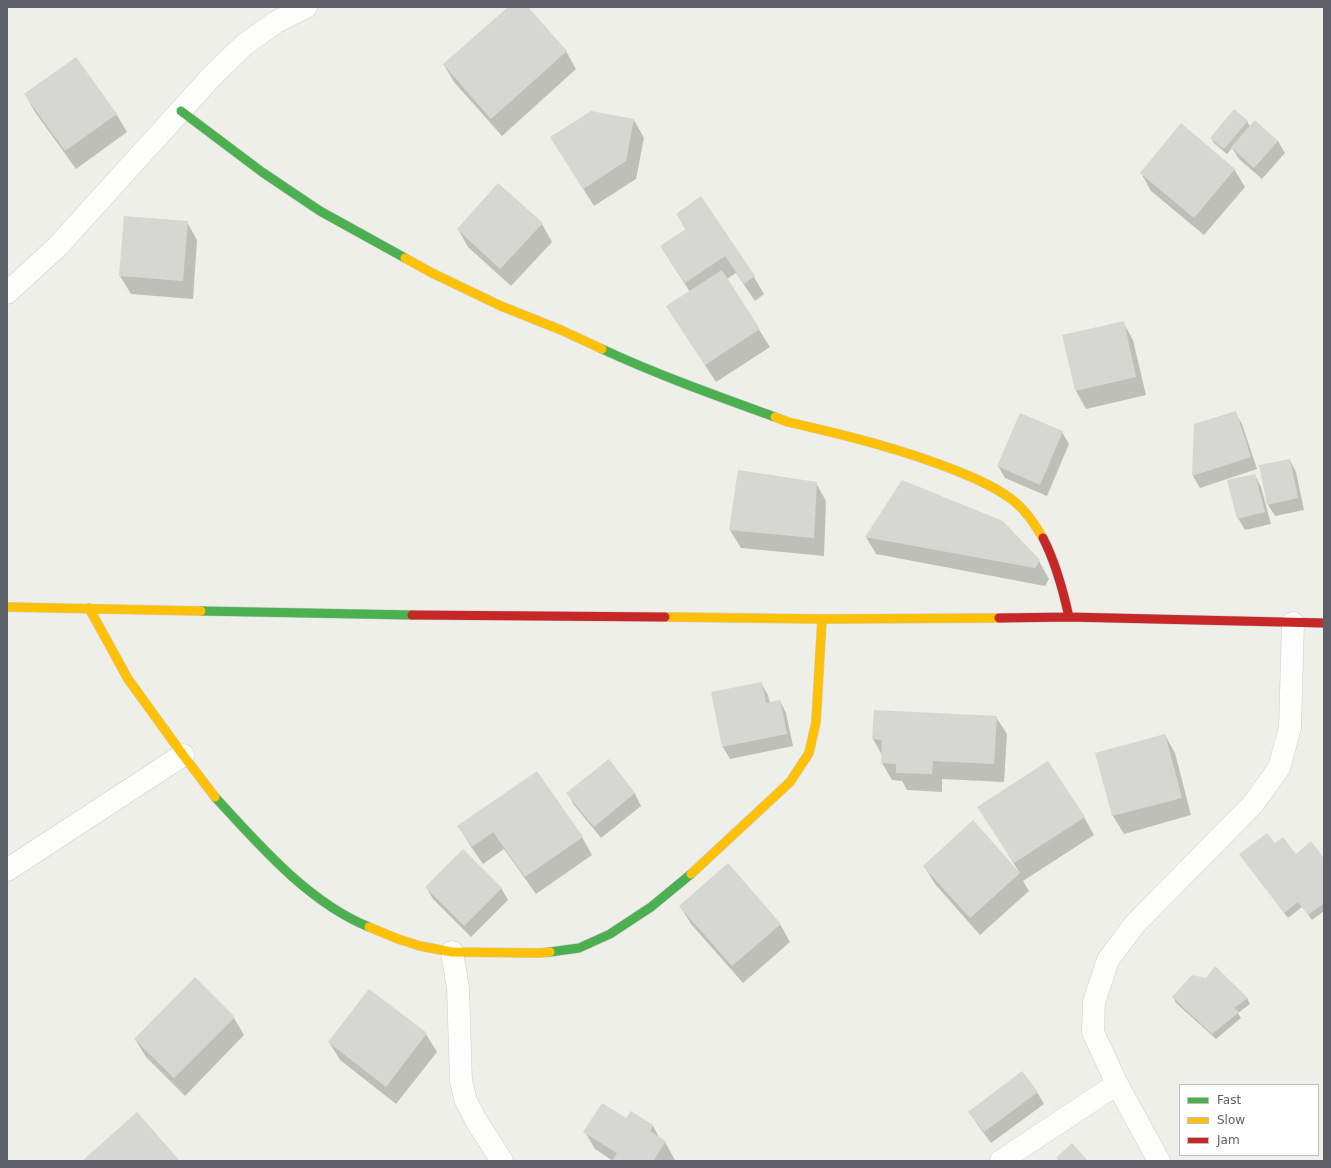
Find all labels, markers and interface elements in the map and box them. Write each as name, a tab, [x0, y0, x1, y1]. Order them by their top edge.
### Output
legend	[1179, 1084, 1319, 1156]
text: Fast	[1217, 1093, 1241, 1107]
text: Slow	[1217, 1113, 1245, 1127]
text: Jam	[1217, 1133, 1240, 1147]

